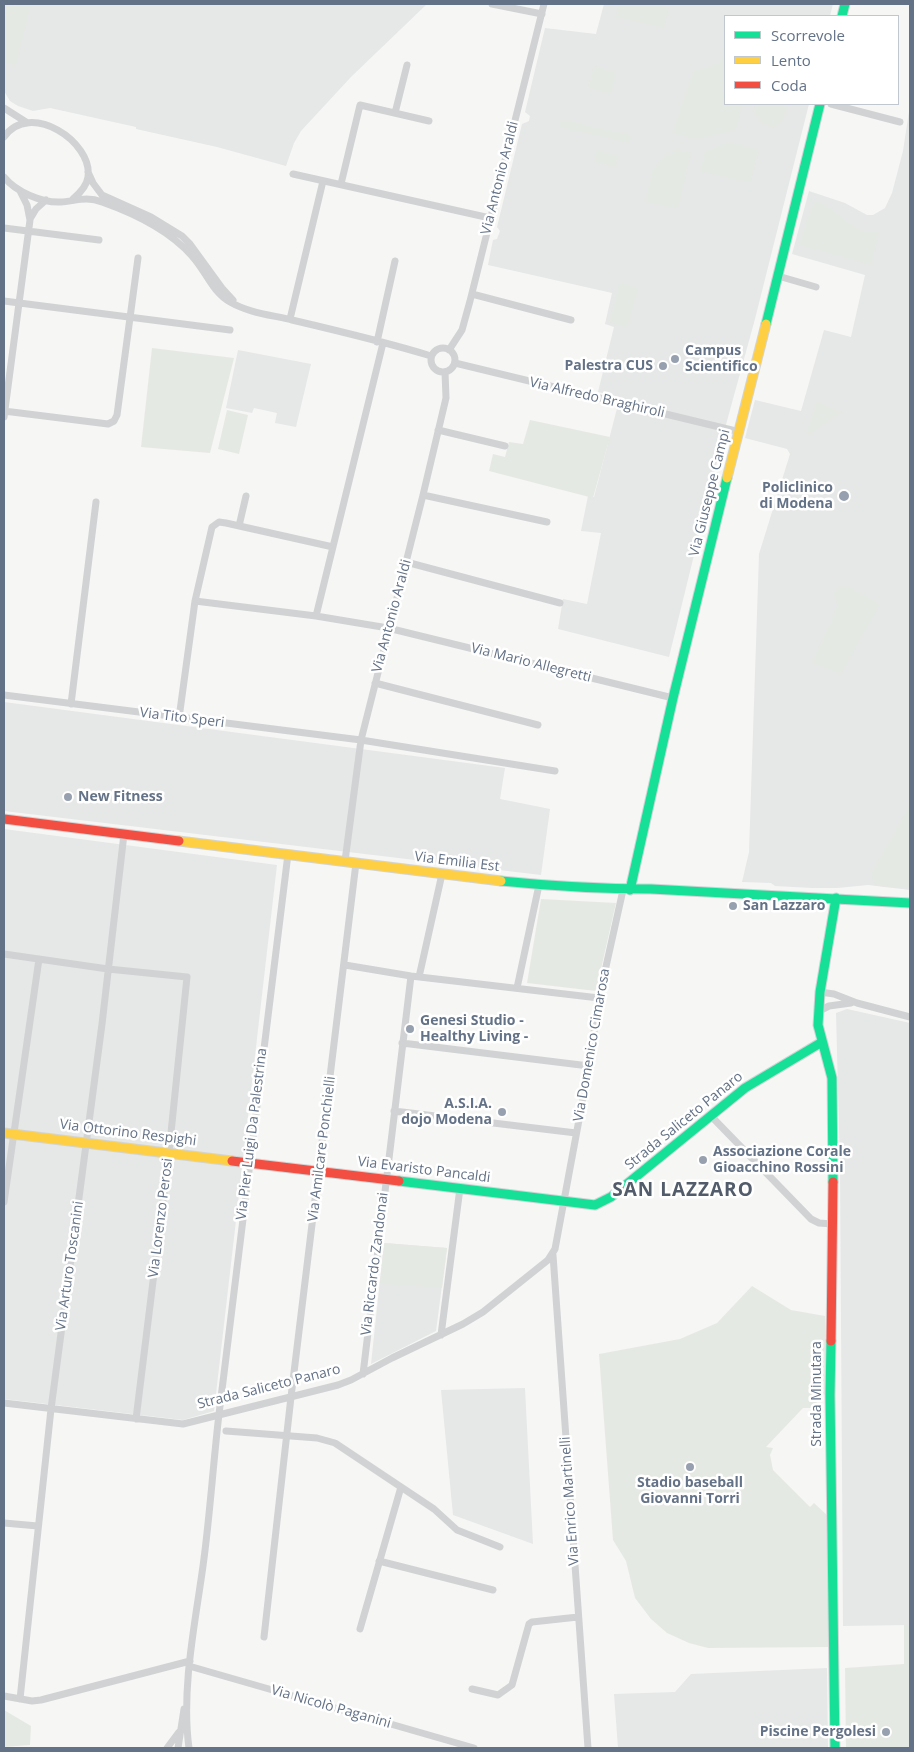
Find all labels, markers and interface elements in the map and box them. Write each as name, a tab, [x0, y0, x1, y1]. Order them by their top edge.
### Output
legend	[724, 15, 899, 105]
text: Scorrevole	[771, 25, 845, 45]
text: Lento	[771, 50, 811, 70]
text: Coda	[771, 75, 807, 95]
street label: Via Antonio Araldi	[478, 120, 522, 236]
place label: Campus Scientifico	[685, 343, 758, 376]
marker: Campus Scientifico	[669, 353, 681, 365]
place label: Palestra CUS	[565, 358, 653, 374]
marker: Palestra CUS	[657, 360, 669, 372]
street label: Via Alfredo Braghiroli	[528, 374, 666, 422]
street label: Via Giuseppe Campi	[686, 428, 734, 558]
place label: Policlinico di Modena	[760, 480, 833, 512]
marker: Policlinico di Modena	[837, 489, 851, 503]
street label: Via Antonio Araldi	[369, 558, 415, 674]
street label: Via Mario Allegretti	[469, 640, 593, 686]
street label: Via Tito Speri	[139, 704, 225, 732]
place label: New Fitness	[78, 789, 163, 805]
marker: New Fitness	[62, 791, 74, 803]
street label: Via Emilia Est	[414, 848, 500, 876]
place label: San Lazzaro	[743, 898, 826, 914]
marker: San Lazzaro	[727, 900, 739, 912]
street label: Via Domenico Cimarosa	[570, 967, 614, 1123]
place label: Genesi Studio - Healthy Living -	[420, 1013, 528, 1046]
marker: Genesi Studio - Healthy Living -	[404, 1023, 416, 1035]
street label: Via Pier Luigi Da Palestrina	[233, 1047, 271, 1221]
street label: Strada Saliceto Panaro	[622, 1068, 746, 1174]
street label: Via Amilcare Ponchielli	[305, 1075, 339, 1223]
place label: A.S.I.A. dojo Modena	[401, 1096, 492, 1128]
marker: A.S.I.A. dojo Modena	[496, 1106, 508, 1118]
street label: Via Ottorino Respighi	[59, 1116, 197, 1150]
place label: Associazione Corale Gioacchino Rossini	[713, 1144, 851, 1176]
street label: Via Evaristo Pancaldi	[357, 1154, 491, 1186]
marker: Associazione Corale Gioacchino Rossini	[697, 1154, 709, 1166]
street label: Via Lorenzo Perosi	[145, 1157, 177, 1279]
district label: SAN LAZZARO	[611, 1180, 755, 1202]
street label: Via Riccardo Zandonai	[358, 1191, 392, 1337]
street label: Via Arturo Toscanini	[53, 1200, 87, 1332]
street label: Strada Minutara	[809, 1341, 825, 1447]
street label: Strada Saliceto Panaro	[196, 1361, 342, 1413]
street label: Via Enrico Martinelli	[557, 1436, 583, 1566]
marker: Stadio baseball Giovanni Torri	[684, 1461, 696, 1473]
place label: Stadio baseball Giovanni Torri	[637, 1475, 743, 1508]
street label: Via Nicolò Paganini	[269, 1682, 393, 1732]
place label: Piscine Pergolesi	[760, 1724, 876, 1740]
marker: Piscine Pergolesi	[880, 1726, 892, 1738]

